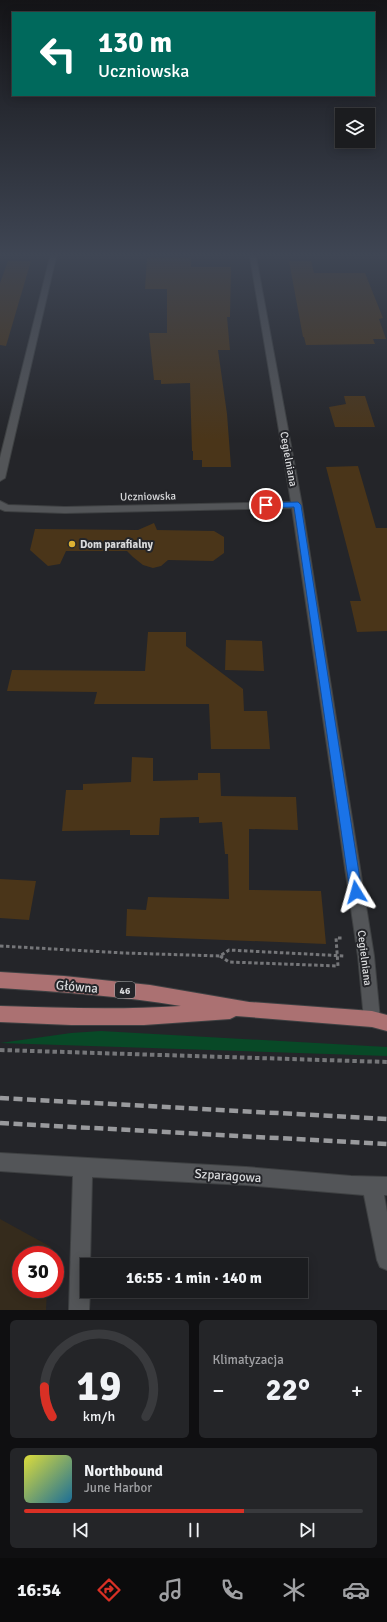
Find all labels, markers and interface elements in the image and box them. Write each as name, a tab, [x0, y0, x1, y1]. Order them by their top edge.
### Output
text: 130 m	[98, 26, 172, 60]
icon: left	[32, 28, 84, 80]
text: Uczniowska	[98, 60, 189, 82]
map controls	[335, 108, 375, 148]
button: layers	[335, 108, 375, 148]
street label: Cegielniana	[277, 431, 300, 488]
pin	[249, 488, 283, 522]
street label: Uczniowska	[120, 490, 176, 503]
icon: arrive	[255, 494, 277, 516]
place label: Dom parafialny	[80, 538, 154, 551]
marker: Dom parafialny	[67, 539, 77, 549]
position arrow	[335, 871, 377, 913]
street label: Cegielniana	[355, 930, 374, 987]
street label: Główna	[55, 977, 99, 997]
road number: 46	[115, 982, 135, 998]
street label: Szparagowa	[194, 1166, 262, 1186]
speed limit sign: 30	[12, 1246, 64, 1298]
text: 16:55 · 1 min · 140 m	[126, 1269, 262, 1287]
text: Klimatyzacja	[213, 1352, 284, 1368]
text: 19	[77, 1361, 122, 1412]
text: 22°	[266, 1372, 310, 1409]
text: −	[213, 1377, 224, 1404]
text: +	[351, 1377, 363, 1404]
text: km/h	[83, 1408, 115, 1425]
text: Northbound	[84, 1462, 163, 1480]
text: June Harbor	[84, 1480, 152, 1496]
icon: previous	[70, 1519, 92, 1541]
icon: pause	[183, 1519, 205, 1541]
icon: next	[296, 1519, 318, 1541]
icon: directions	[95, 1576, 123, 1604]
icon: music	[157, 1576, 185, 1604]
icon: phone	[218, 1576, 246, 1604]
icon: climate	[280, 1576, 308, 1604]
icon: car	[342, 1576, 370, 1604]
text: 16:54	[17, 1579, 61, 1601]

